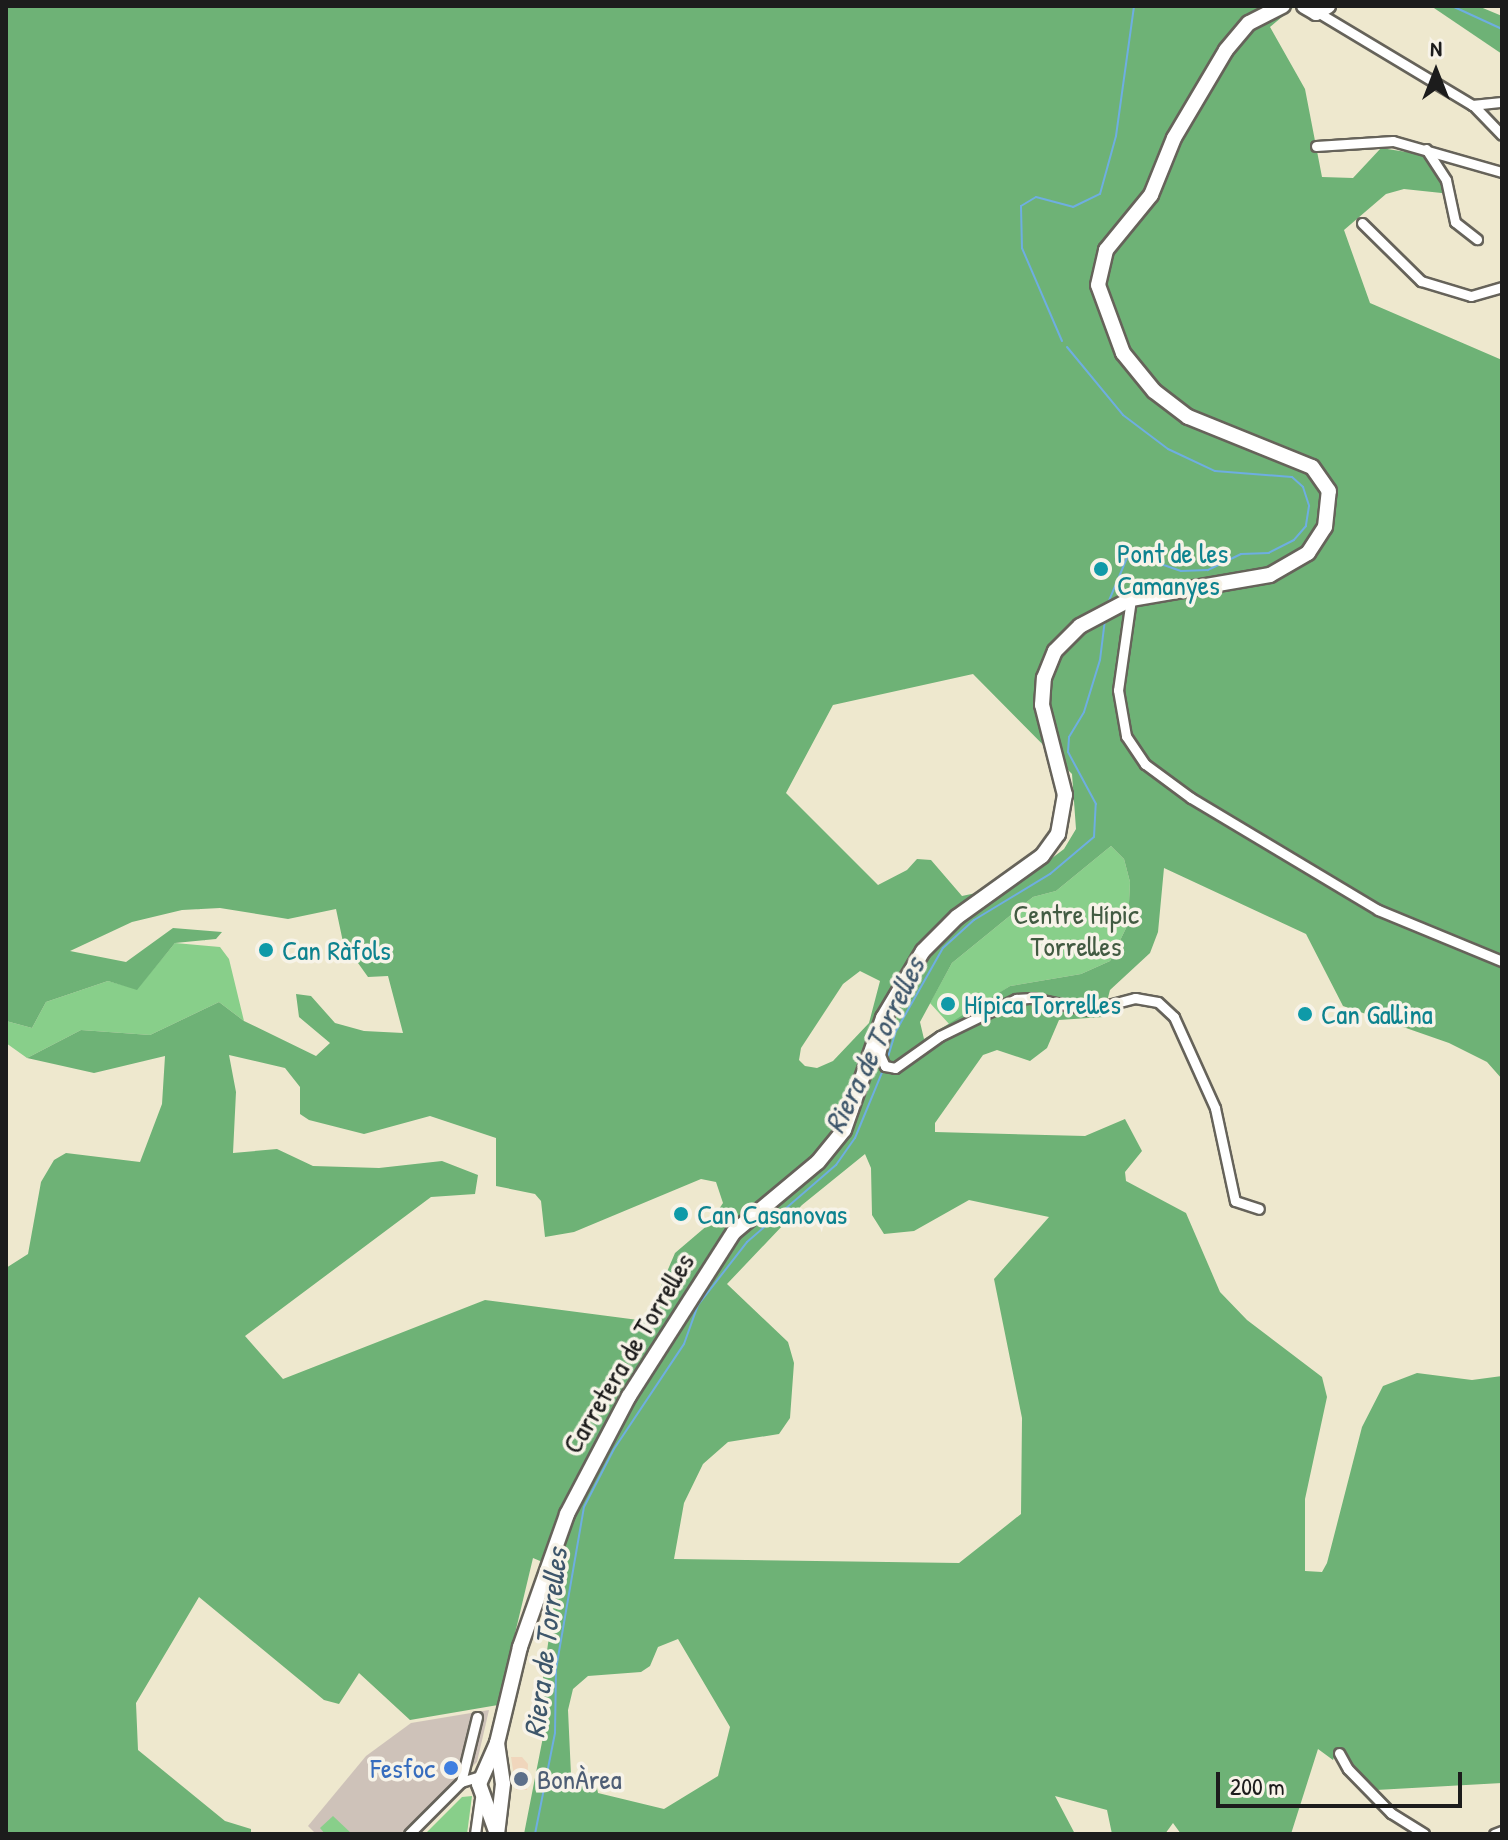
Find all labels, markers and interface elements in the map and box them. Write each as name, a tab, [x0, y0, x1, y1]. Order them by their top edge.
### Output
north arrow	[1396, 32, 1476, 112]
text: N	[1430, 33, 1442, 63]
place label: Pont de les Camanyes	[1117, 536, 1228, 602]
marker: Pont de les Camanyes	[1092, 560, 1110, 578]
park label: Centre Hípic Torrelles	[1013, 897, 1139, 963]
place label: Can Ràfols	[282, 933, 391, 967]
marker: Can Ràfols	[257, 941, 275, 959]
water label: Riera de Torrelles	[816, 951, 932, 1139]
place label: Hípica Torrelles	[964, 987, 1121, 1021]
marker: Hípica Torrelles	[939, 995, 957, 1013]
place label: Can Gallina	[1321, 997, 1433, 1031]
marker: Can Gallina	[1296, 1005, 1314, 1023]
place label: Can Casanovas	[697, 1197, 847, 1231]
marker: Can Casanovas	[672, 1205, 690, 1223]
street label: Carretera de Torrelles	[555, 1247, 701, 1459]
water label: Riera de Torrelles	[516, 1546, 574, 1740]
place label: Fesfoc	[370, 1751, 435, 1785]
scale bar	[1220, 1756, 1466, 1806]
marker: Fesfoc	[442, 1759, 460, 1777]
place label: BonÀrea	[537, 1762, 622, 1796]
marker: BonÀrea	[512, 1770, 530, 1788]
text: 200 m	[1230, 1770, 1285, 1802]

